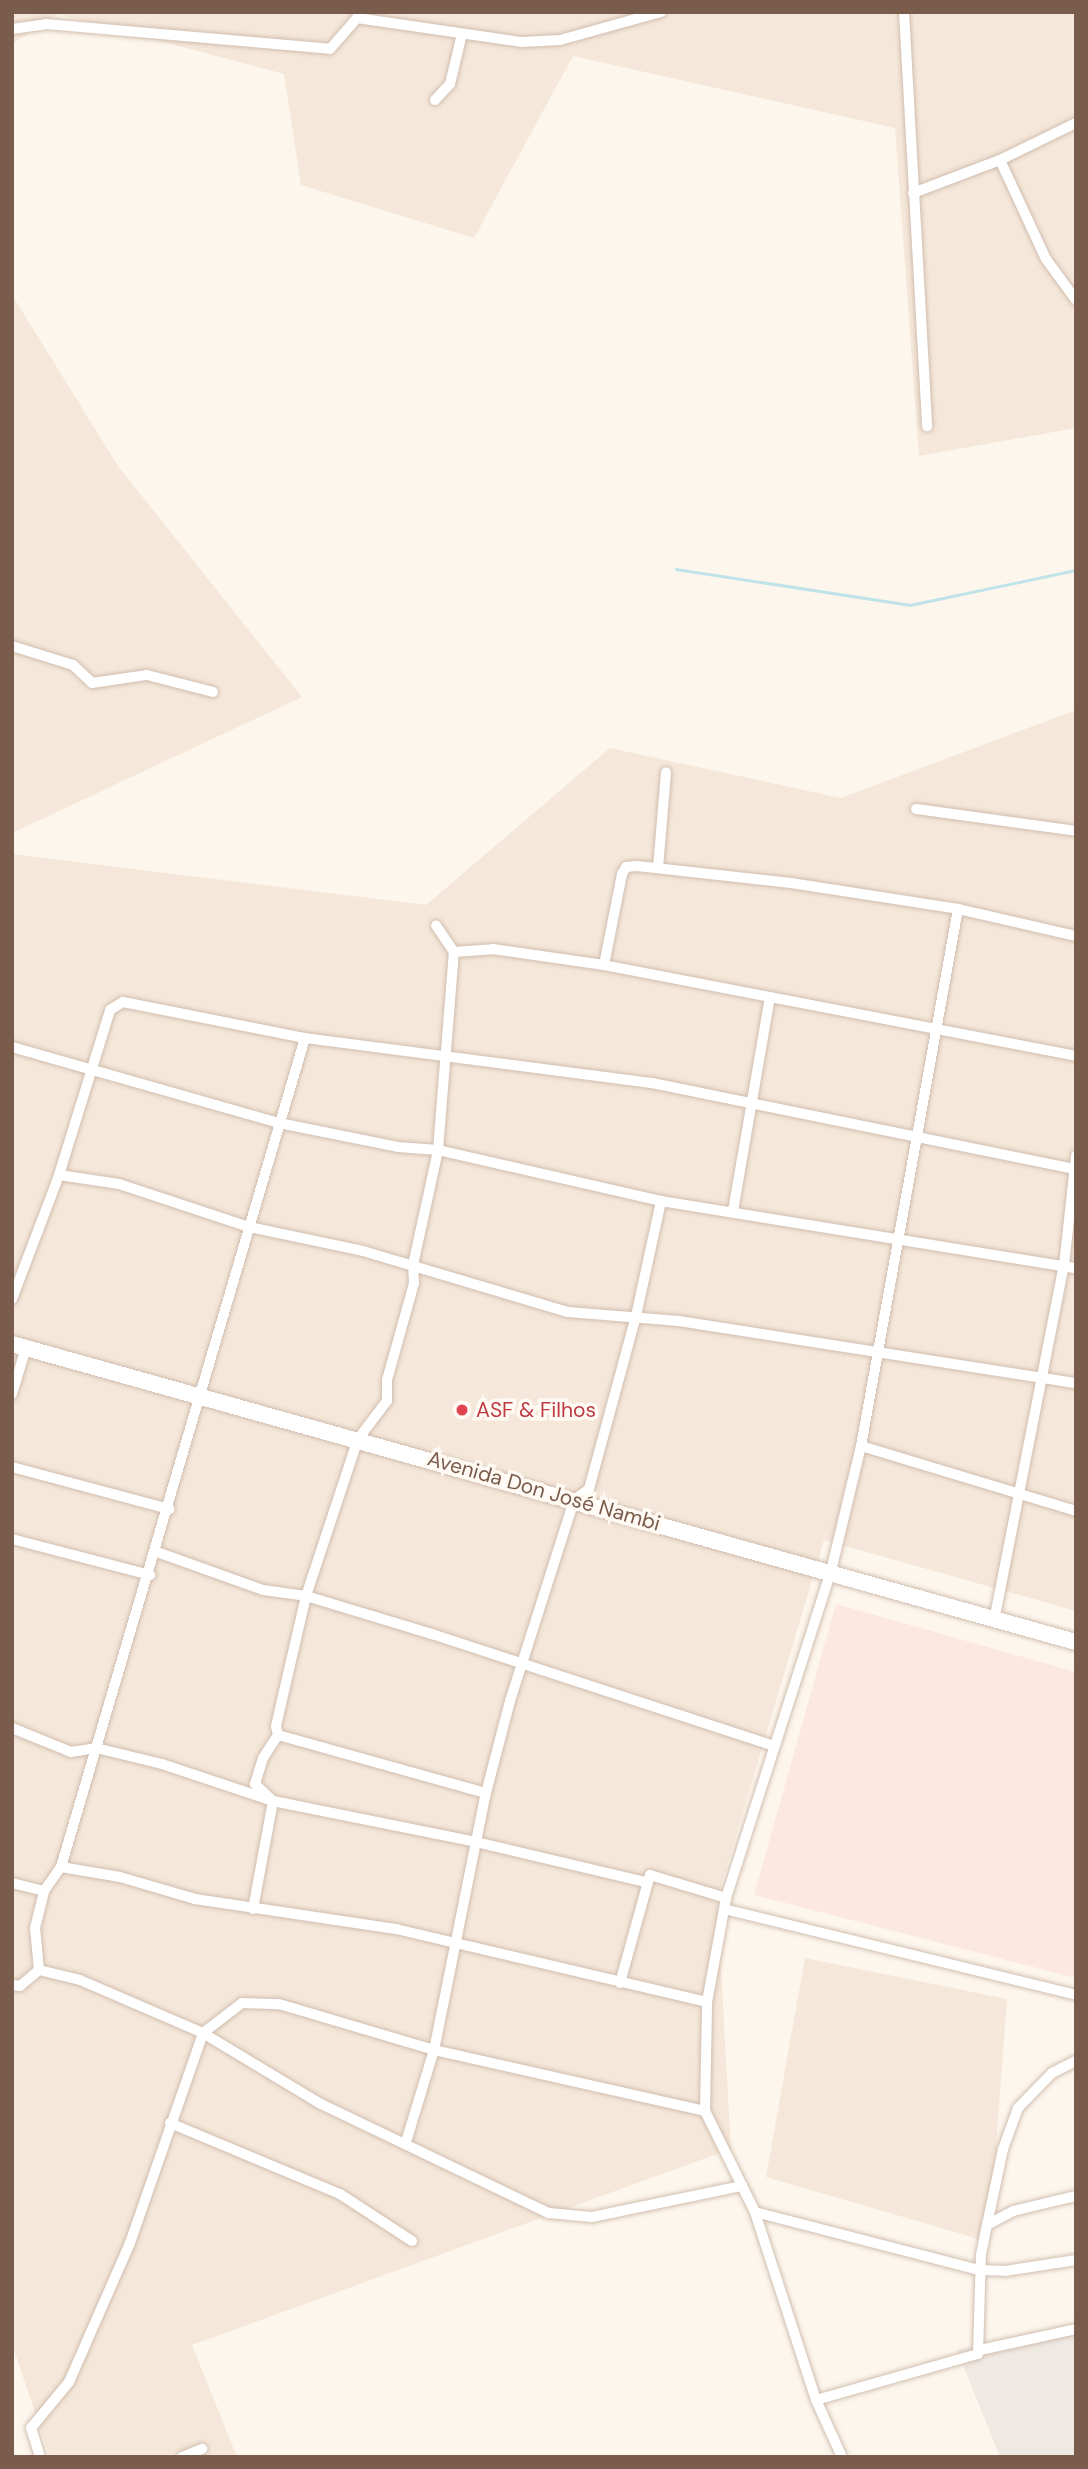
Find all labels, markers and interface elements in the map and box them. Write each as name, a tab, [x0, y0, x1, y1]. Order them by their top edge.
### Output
place label: ASF & Filhos	[476, 1397, 596, 1423]
marker: ASF & Filhos	[454, 1402, 470, 1418]
street label: Avenida Don José Nambi	[425, 1446, 663, 1536]

